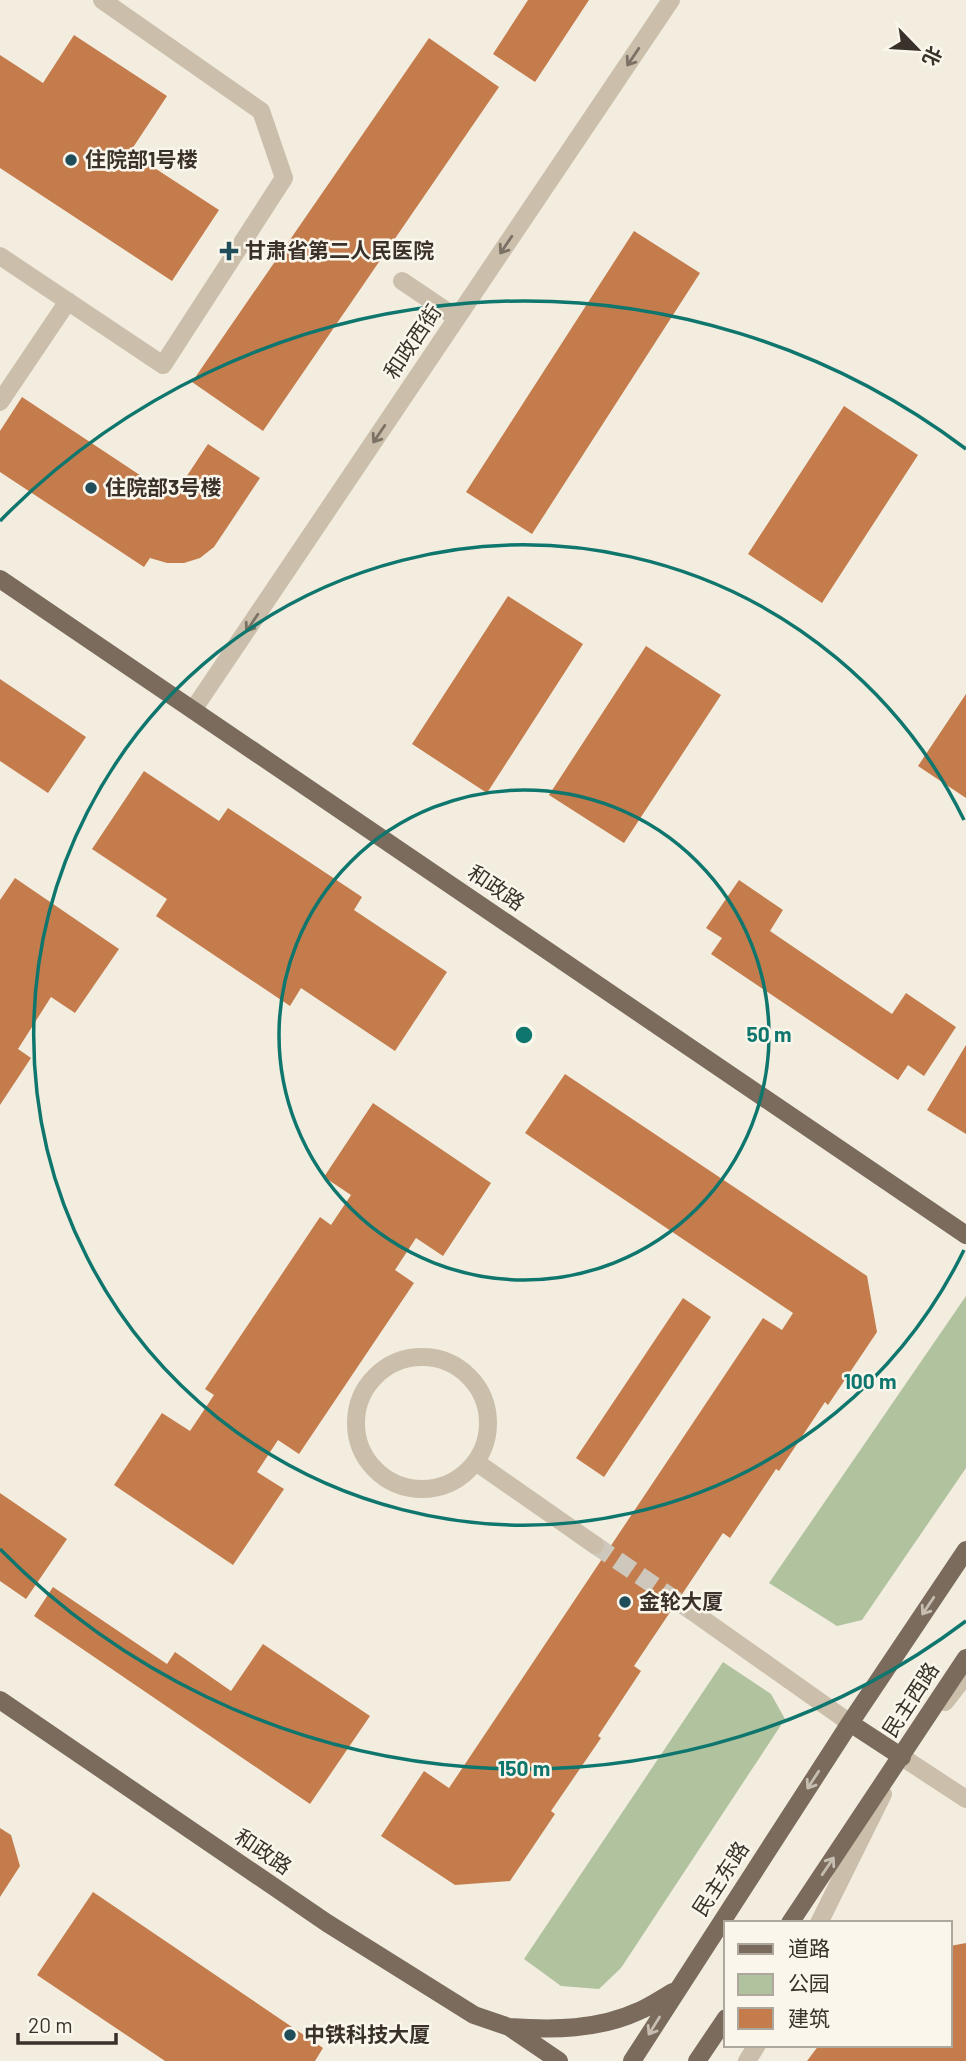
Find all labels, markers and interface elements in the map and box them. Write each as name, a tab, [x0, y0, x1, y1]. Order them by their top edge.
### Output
north arrow	[882, 14, 952, 84]
text: 北	[918, 43, 947, 70]
one-way arrow	[626, 46, 640, 66]
place label: 住院部1号楼	[85, 146, 197, 171]
marker: 住院部1号楼	[63, 152, 79, 168]
one-way arrow	[499, 235, 513, 254]
place label: 甘肃省第二人民医院	[245, 237, 434, 262]
marker: 甘肃省第二人民医院	[219, 241, 239, 261]
street label: 和政西街	[378, 299, 446, 383]
one-way arrow	[372, 424, 386, 443]
place label: 住院部3号楼	[105, 474, 221, 499]
marker: 住院部3号楼	[83, 480, 99, 496]
one-way arrow	[245, 613, 260, 632]
street label: 和政路	[464, 859, 530, 915]
text: 50 m	[746, 1021, 792, 1046]
centre of rings	[512, 1023, 536, 1047]
text: 100 m	[843, 1368, 897, 1393]
place label: 金轮大厦	[639, 1588, 723, 1613]
marker: 金轮大厦	[617, 1594, 633, 1610]
one-way arrow	[921, 1596, 935, 1616]
street label: 民主西路	[876, 1657, 943, 1741]
text: 150 m	[498, 1755, 550, 1780]
one-way arrow	[806, 1770, 820, 1789]
street label: 和政路	[231, 1823, 297, 1879]
street label: 民主东路	[686, 1836, 753, 1920]
one-way arrow	[821, 1857, 835, 1876]
legend	[724, 1921, 952, 2047]
text: 道路	[788, 1935, 830, 1960]
text: 公园	[788, 1970, 830, 1995]
scale bar	[18, 2002, 116, 2046]
text: 建筑	[788, 2005, 830, 2030]
text: 20 m	[28, 2012, 73, 2037]
one-way arrow	[647, 2015, 661, 2035]
place label: 中铁科技大厦	[304, 2021, 430, 2046]
marker: 中铁科技大厦	[282, 2027, 298, 2043]

